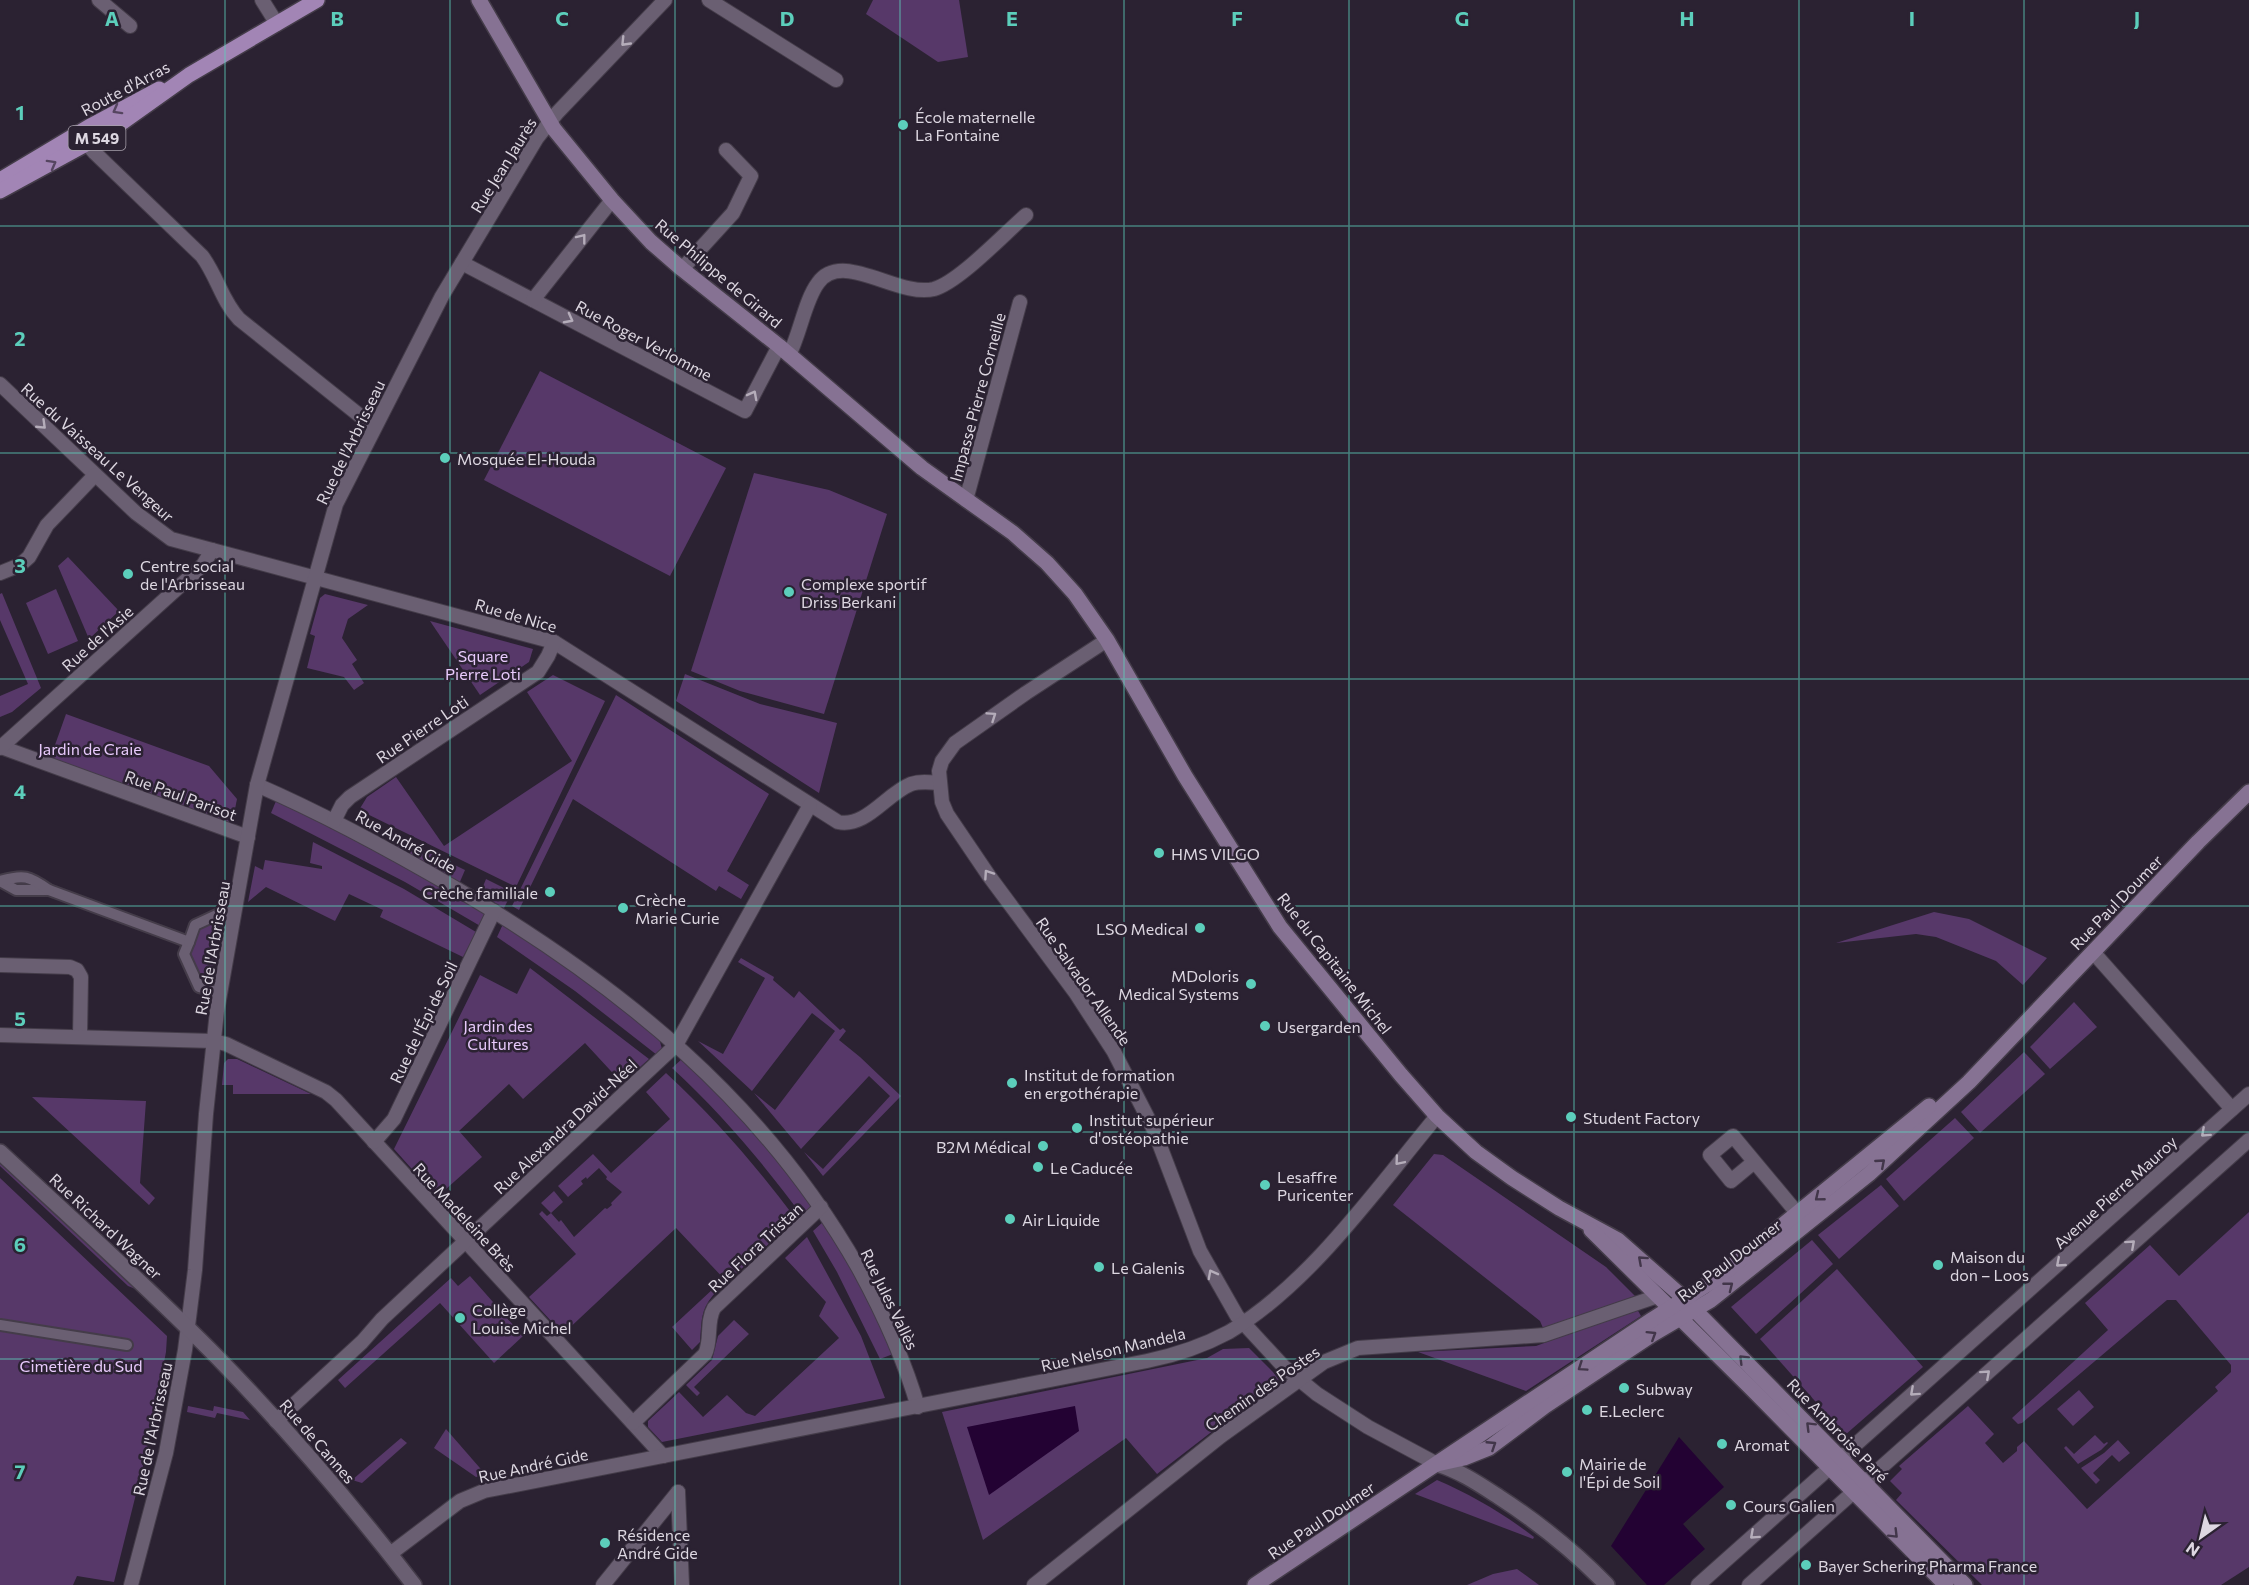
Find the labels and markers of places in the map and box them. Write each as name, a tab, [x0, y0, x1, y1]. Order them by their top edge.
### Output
place label: École maternelle La Fontaine	[915, 107, 1035, 144]
marker: École maternelle La Fontaine	[896, 118, 910, 132]
place label: Mosquée El-Houda	[457, 449, 596, 468]
marker: Mosquée El-Houda	[438, 451, 452, 465]
place label: Centre social de l'Arbrisseau	[140, 556, 245, 593]
marker: Centre social de l'Arbrisseau	[121, 567, 135, 581]
place label: Complexe sportif Driss Berkani	[801, 574, 927, 611]
marker: Complexe sportif Driss Berkani	[782, 585, 796, 599]
place label: HMS VILGO	[1171, 844, 1260, 863]
marker: HMS VILGO	[1152, 846, 1166, 860]
place label: Crèche familiale	[422, 883, 538, 902]
marker: Crèche familiale	[543, 885, 557, 899]
place label: Crèche Marie Curie	[635, 890, 719, 927]
marker: Crèche Marie Curie	[616, 901, 630, 915]
place label: LSO Medical	[1096, 919, 1188, 938]
marker: LSO Medical	[1193, 921, 1207, 935]
place label: MDoloris Medical Systems	[1118, 966, 1239, 1003]
marker: MDoloris Medical Systems	[1244, 977, 1258, 991]
place label: Usergarden	[1277, 1017, 1361, 1036]
marker: Usergarden	[1258, 1019, 1272, 1033]
place label: Institut de formation en ergothérapie	[1024, 1065, 1175, 1102]
marker: Institut de formation en ergothérapie	[1005, 1076, 1019, 1090]
place label: Student Factory	[1583, 1108, 1700, 1127]
place label: Institut supérieur d'ostéopathie	[1089, 1110, 1215, 1147]
marker: Student Factory	[1564, 1110, 1578, 1124]
marker: Institut supérieur d'ostéopathie	[1070, 1121, 1084, 1135]
place label: B2M Médical	[936, 1137, 1031, 1156]
marker: B2M Médical	[1036, 1139, 1050, 1153]
place label: Le Caducée	[1050, 1158, 1133, 1177]
marker: Le Caducée	[1031, 1160, 1045, 1174]
place label: Lesaffre Puricenter	[1277, 1167, 1354, 1204]
marker: Lesaffre Puricenter	[1258, 1178, 1272, 1192]
place label: Air Liquide	[1022, 1210, 1100, 1229]
marker: Air Liquide	[1003, 1212, 1017, 1226]
place label: Maison du don – Loos	[1950, 1247, 2029, 1284]
place label: Le Galenis	[1111, 1258, 1185, 1277]
marker: Maison du don – Loos	[1931, 1258, 1945, 1272]
marker: Le Galenis	[1092, 1260, 1106, 1274]
place label: Collège Louise Michel	[472, 1300, 572, 1337]
marker: Collège Louise Michel	[453, 1311, 467, 1325]
place label: Subway	[1636, 1379, 1693, 1398]
marker: Subway	[1617, 1381, 1631, 1395]
place label: E.Leclerc	[1599, 1401, 1664, 1420]
marker: E.Leclerc	[1580, 1403, 1594, 1417]
place label: Aromat	[1734, 1435, 1790, 1454]
marker: Aromat	[1715, 1437, 1729, 1451]
place label: Mairie de l'Épi de Soil	[1579, 1454, 1660, 1491]
marker: Mairie de l'Épi de Soil	[1560, 1465, 1574, 1479]
place label: Cours Galien	[1743, 1496, 1835, 1515]
marker: Cours Galien	[1724, 1498, 1738, 1512]
place label: Résidence André Gide	[617, 1525, 698, 1562]
marker: Résidence André Gide	[598, 1536, 612, 1550]
place label: Bayer Schering Pharma France	[1818, 1556, 2037, 1575]
marker: Bayer Schering Pharma France	[1799, 1558, 1813, 1572]

